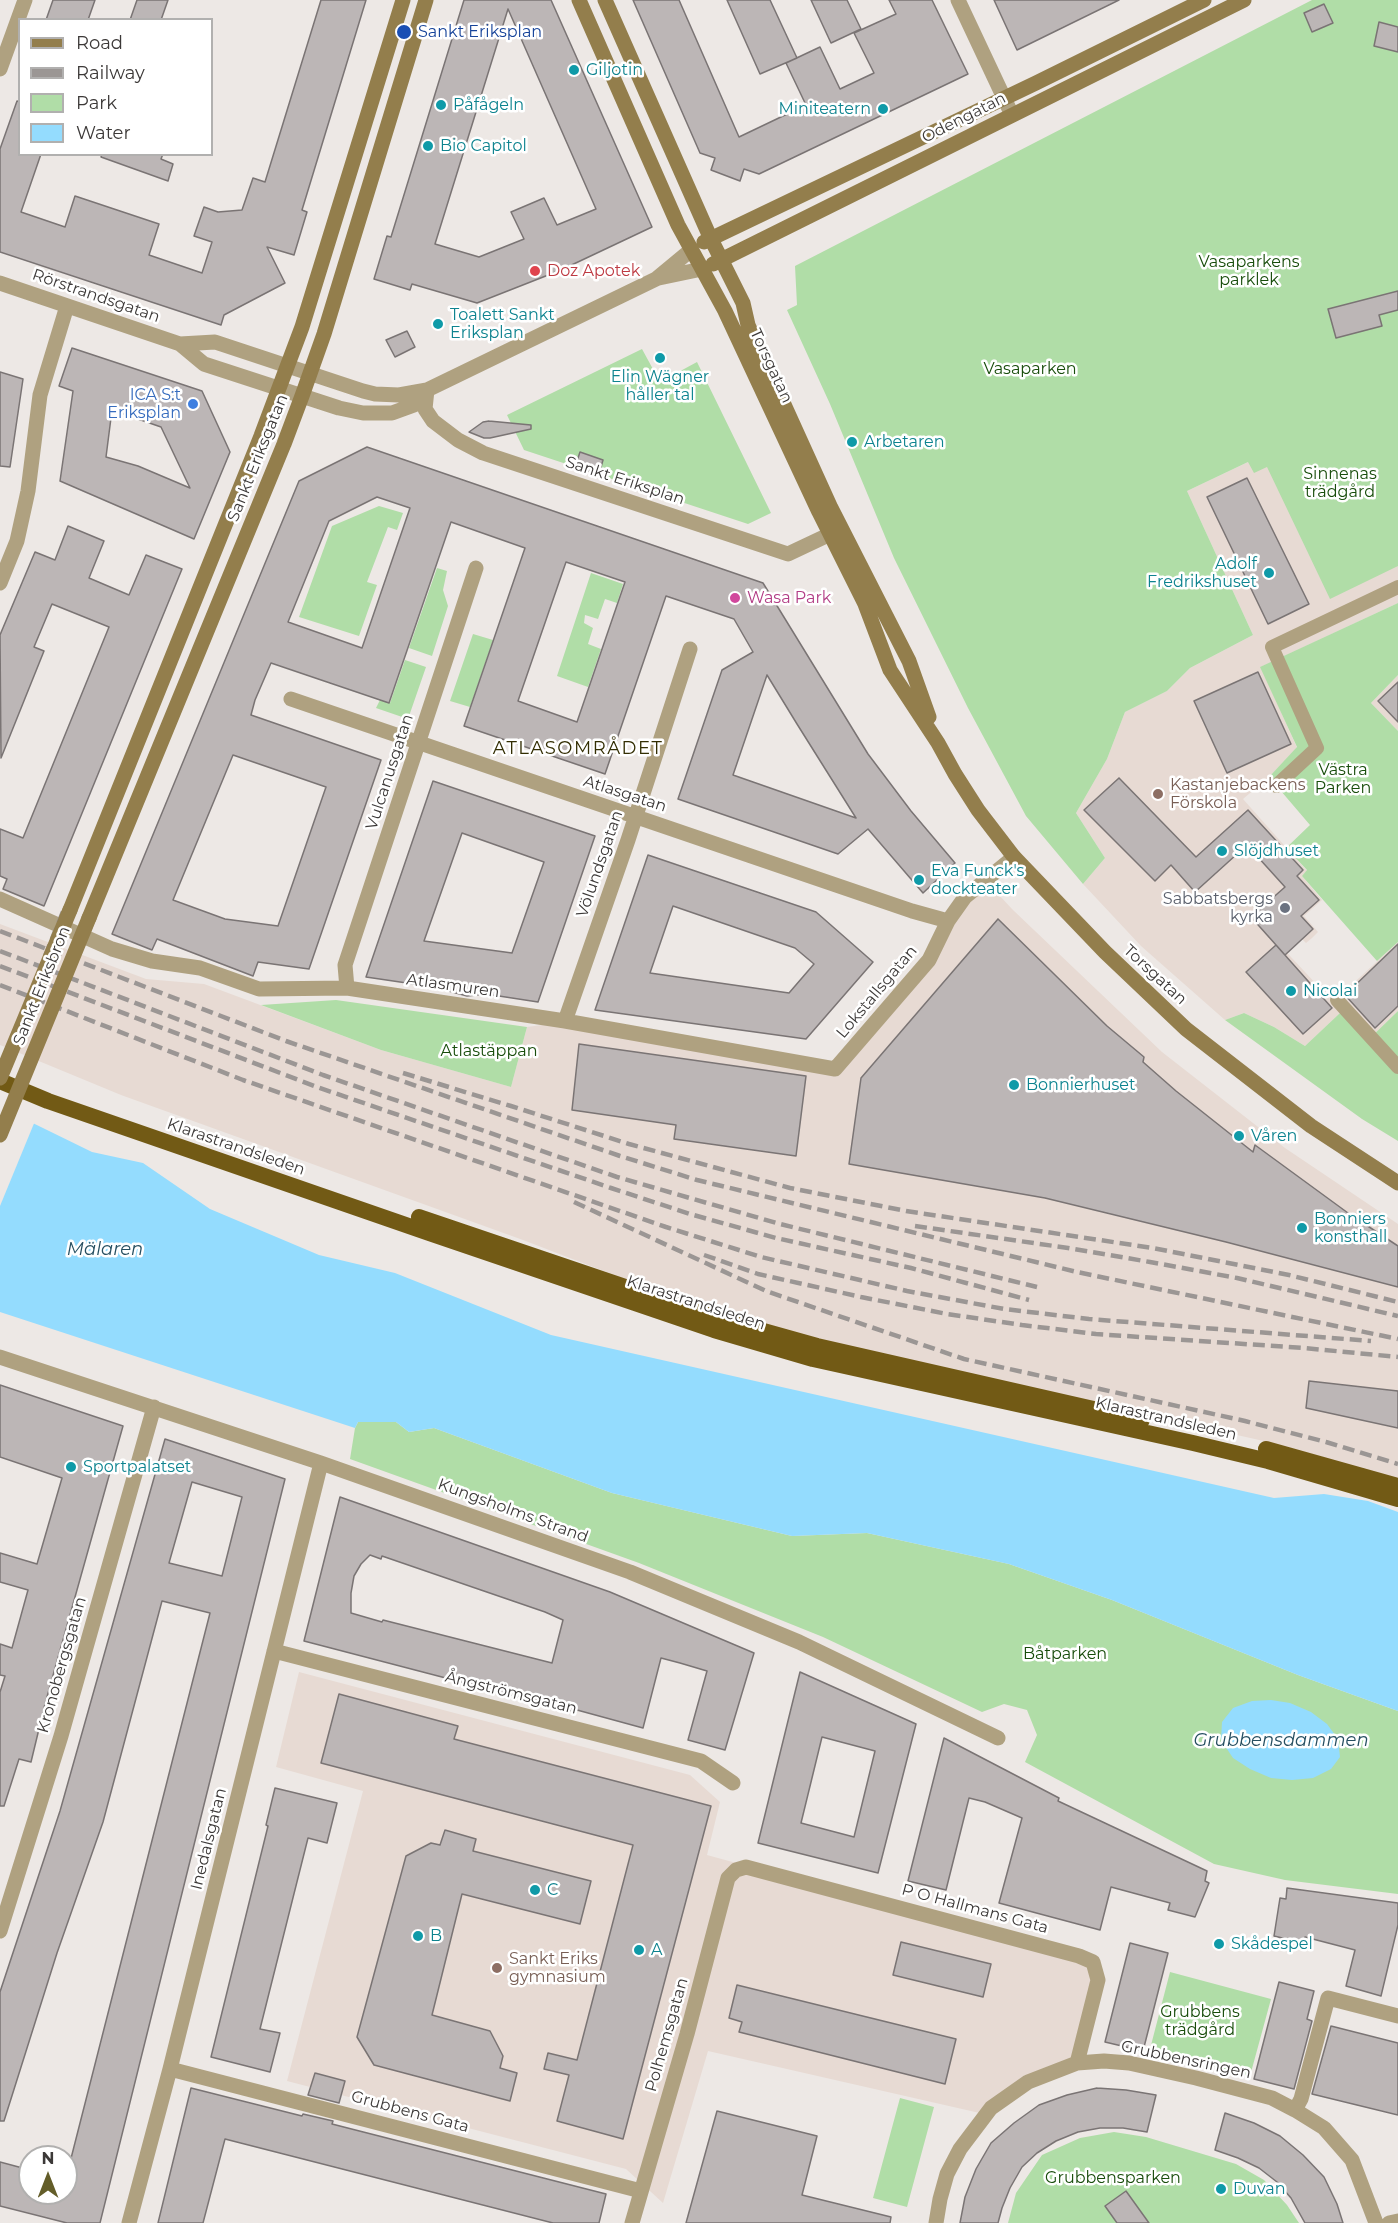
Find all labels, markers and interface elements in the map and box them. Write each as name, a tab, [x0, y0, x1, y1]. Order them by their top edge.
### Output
legend	[18, 18, 213, 156]
place label: Sankt Eriksplan	[418, 22, 542, 42]
marker: Sankt Eriksplan	[395, 23, 413, 41]
text: Road	[76, 32, 123, 54]
place label: Giljotin	[586, 60, 643, 80]
text: Railway	[76, 62, 145, 84]
marker: Giljotin	[567, 63, 581, 77]
street label: Odengatan	[919, 89, 1009, 147]
text: Park	[76, 92, 117, 114]
place label: Påfågeln	[453, 95, 524, 115]
marker: Påfågeln	[434, 98, 448, 112]
place label: Miniteatern	[778, 99, 871, 119]
marker: Miniteatern	[876, 102, 890, 116]
text: Water	[76, 122, 131, 144]
place label: Bio Capitol	[440, 136, 527, 156]
marker: Bio Capitol	[421, 139, 435, 153]
park label: Vasaparkens parklek	[1198, 252, 1300, 290]
place label: Doz Apotek	[547, 261, 640, 281]
marker: Doz Apotek	[528, 264, 542, 278]
street label: Rörstrandsgatan	[30, 265, 162, 327]
place label: Toalett Sankt Eriksplan	[450, 305, 555, 343]
marker: Toalett Sankt Eriksplan	[431, 317, 445, 331]
street label: Torsgatan	[746, 326, 796, 406]
marker: Elin Wägner håller tal	[653, 351, 667, 365]
park label: Vasaparken	[983, 359, 1077, 379]
place label: Elin Wägner håller tal	[611, 367, 709, 405]
place label: ICA S:t Eriksplan	[107, 385, 181, 423]
street label: Sankt Eriksgatan	[224, 392, 292, 524]
marker: ICA S:t Eriksplan	[186, 397, 200, 411]
place label: Arbetaren	[864, 432, 945, 452]
marker: Arbetaren	[845, 435, 859, 449]
street label: Sankt Eriksplan	[563, 453, 687, 509]
park label: Sinnenas trädgård	[1303, 464, 1377, 502]
place label: Adolf Fredrikshuset	[1147, 554, 1257, 592]
marker: Adolf Fredrikshuset	[1262, 566, 1276, 580]
place label: Wasa Park	[747, 588, 831, 608]
marker: Wasa Park	[728, 591, 742, 605]
street label: Vulcanusgatan	[362, 712, 418, 832]
district label: ATLASOMRÅDET	[493, 738, 663, 760]
park label: Västra Parken	[1315, 760, 1371, 798]
street label: Atlasgatan	[581, 772, 669, 816]
place label: Kastanjebackens Förskola	[1170, 775, 1306, 813]
marker: Kastanjebackens Förskola	[1151, 787, 1165, 801]
street label: Völundsgatan	[573, 808, 627, 920]
place label: Slöjdhuset	[1234, 841, 1319, 861]
marker: Slöjdhuset	[1215, 844, 1229, 858]
place label: Eva Funck's dockteater	[931, 861, 1024, 899]
marker: Eva Funck's dockteater	[912, 873, 926, 887]
place label: Sabbatsbergs kyrka	[1163, 889, 1273, 927]
marker: Sabbatsbergs kyrka	[1278, 901, 1292, 915]
street label: Sankt Eriksbron	[9, 924, 75, 1048]
street label: Torsgatan	[1119, 941, 1191, 1009]
street label: Lokstallsgatan	[833, 942, 921, 1042]
street label: Atlasmuren	[405, 970, 501, 1002]
place label: Nicolai	[1303, 981, 1357, 1001]
marker: Nicolai	[1284, 984, 1298, 998]
park label: Atlastäppan	[441, 1041, 537, 1061]
place label: Bonnierhuset	[1026, 1075, 1136, 1095]
marker: Bonnierhuset	[1007, 1078, 1021, 1092]
street label: Klarastrandsleden	[165, 1114, 307, 1180]
place label: Våren	[1251, 1126, 1297, 1146]
marker: Våren	[1232, 1129, 1246, 1143]
place label: Bonniers konsthall	[1314, 1209, 1387, 1247]
marker: Bonniers konsthall	[1295, 1221, 1309, 1235]
water label: Mälaren	[67, 1239, 143, 1261]
street label: Klarastrandsleden	[624, 1272, 768, 1334]
street label: Klarastrandsleden	[1093, 1393, 1239, 1445]
place label: Sportpalatset	[83, 1457, 191, 1477]
marker: Sportpalatset	[64, 1460, 78, 1474]
street label: Kungsholms Strand	[435, 1475, 591, 1547]
street label: Kronobergsgatan	[33, 1595, 91, 1735]
park label: Båtparken	[1023, 1644, 1107, 1664]
street label: Ångströmsgatan	[443, 1667, 579, 1719]
water label: Grubbensdammen	[1193, 1730, 1369, 1752]
street label: Inedalsgatan	[187, 1786, 231, 1892]
place label: C	[547, 1880, 558, 1900]
street label: P O Hallmans Gata	[900, 1880, 1050, 1938]
marker: C	[528, 1883, 542, 1897]
place label: B	[430, 1926, 442, 1946]
marker: B	[411, 1929, 425, 1943]
place label: Skådespel	[1231, 1934, 1313, 1954]
marker: Skådespel	[1212, 1937, 1226, 1951]
place label: A	[651, 1940, 662, 1960]
marker: A	[632, 1943, 646, 1957]
place label: Sankt Eriks gymnasium	[509, 1949, 606, 1987]
marker: Sankt Eriks gymnasium	[490, 1961, 504, 1975]
street label: Polhemsgatan	[642, 1976, 692, 2094]
park label: Grubbens trädgård	[1160, 2002, 1240, 2040]
street label: Grubbensringen	[1119, 2037, 1253, 2083]
street label: Grubbens Gata	[349, 2087, 471, 2137]
north arrow	[18, 2145, 78, 2205]
text: N	[42, 2149, 54, 2168]
park label: Grubbensparken	[1045, 2168, 1181, 2188]
place label: Duvan	[1233, 2179, 1286, 2199]
marker: Duvan	[1214, 2182, 1228, 2196]

